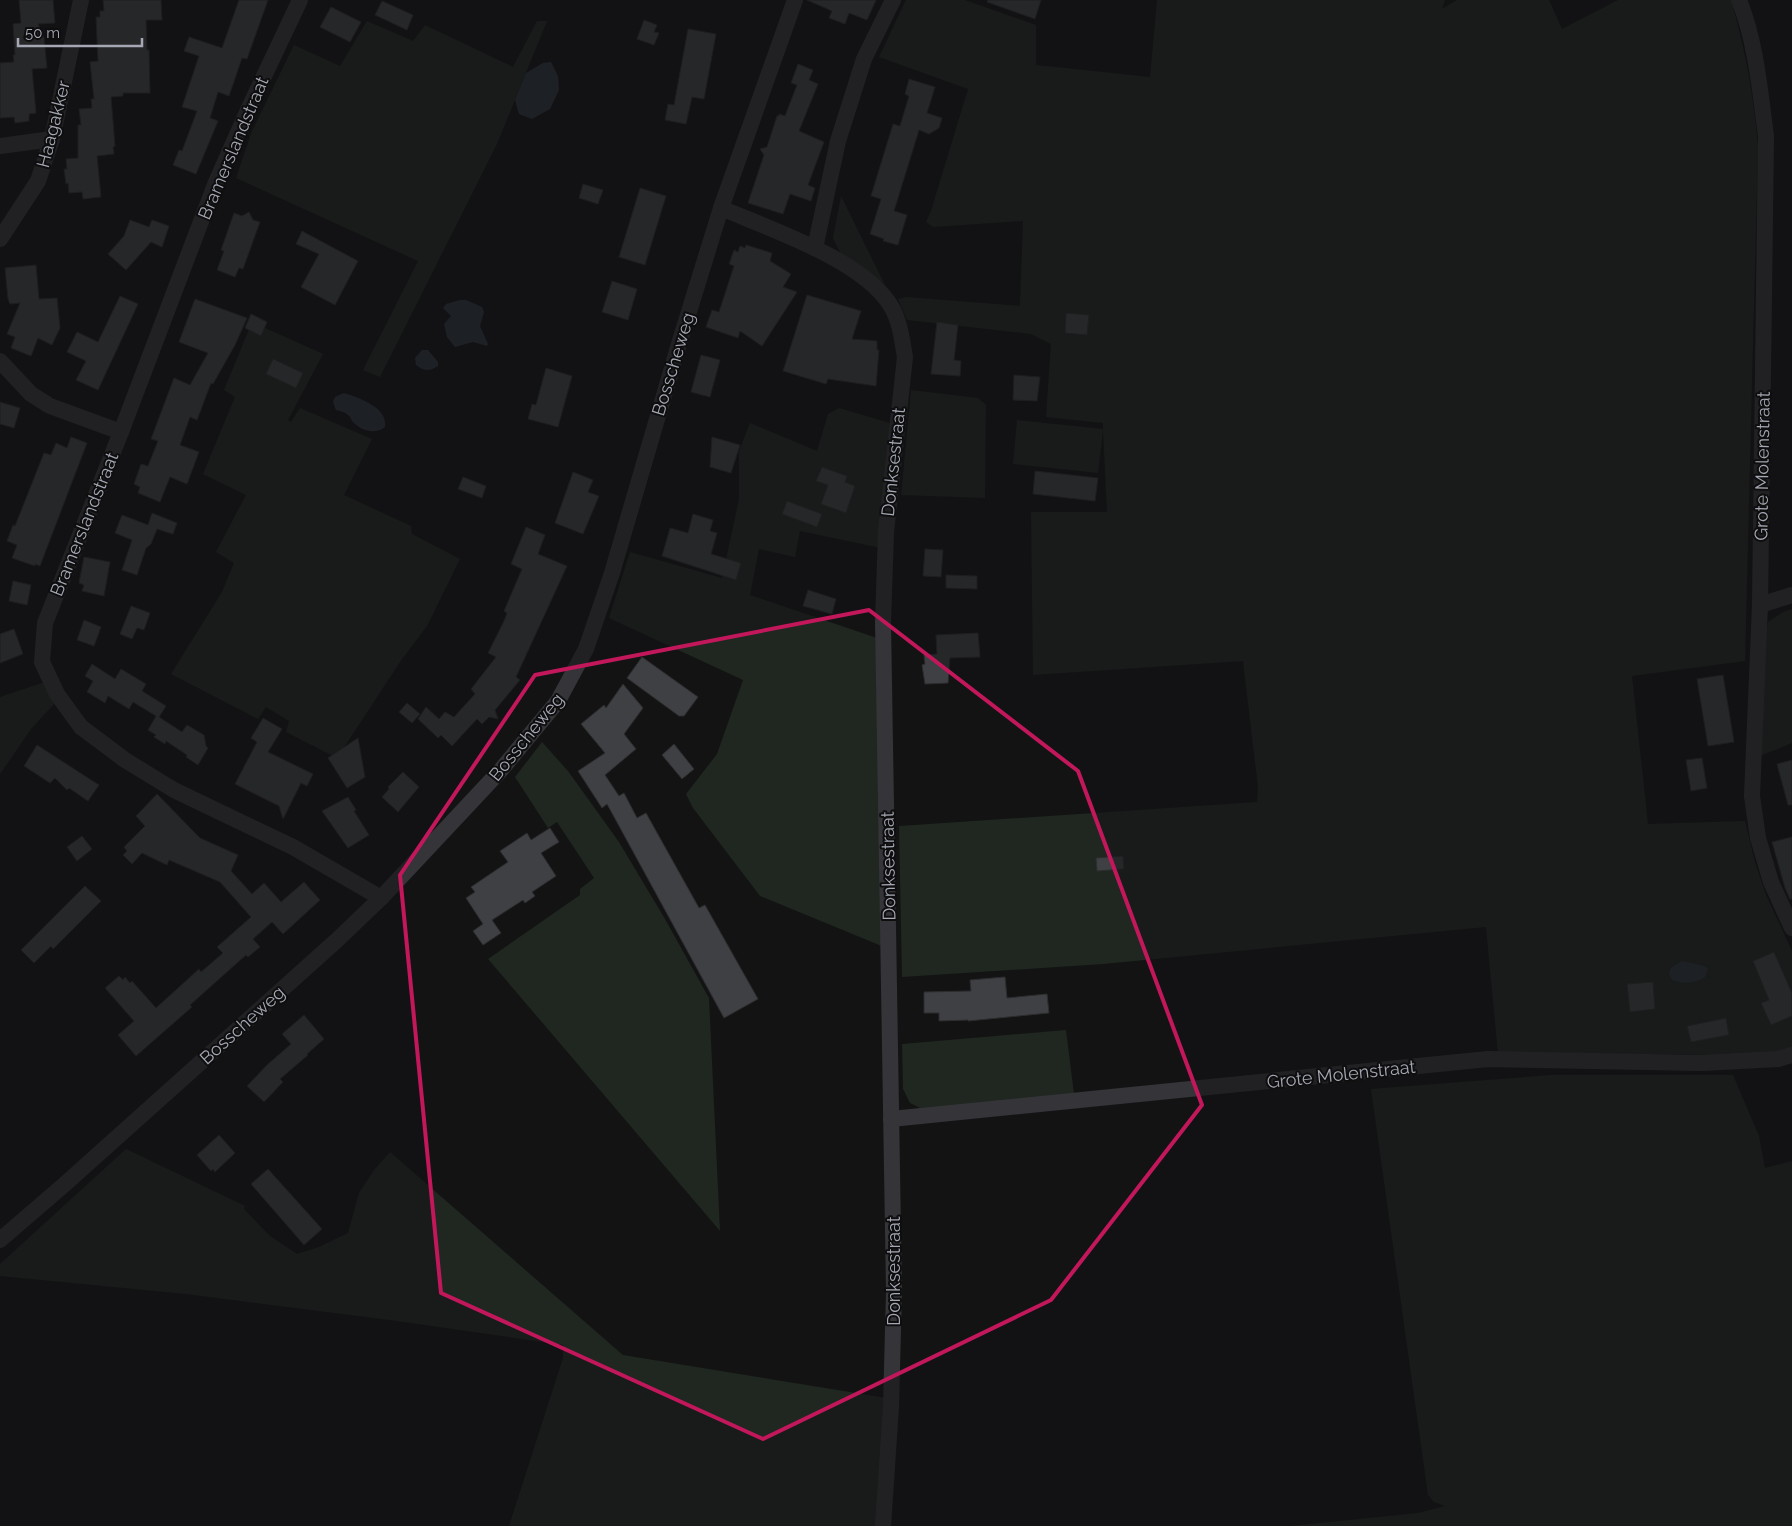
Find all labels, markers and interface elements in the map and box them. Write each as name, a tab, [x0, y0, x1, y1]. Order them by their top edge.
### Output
scale bar	[18, 15, 141, 47]
text: 50 m	[25, 24, 60, 42]
street label: Bramerslandstraat	[193, 73, 273, 223]
street label: Haagakker	[32, 78, 74, 170]
street label: Bosscheweg	[647, 310, 699, 418]
street label: Grote Molenstraat	[1750, 391, 1774, 541]
street label: Donksestraat	[877, 406, 909, 518]
street label: Bramerslandstraat	[46, 449, 122, 599]
street label: Bosscheweg	[484, 689, 568, 785]
street label: Donksestraat	[877, 811, 899, 921]
street label: Bosscheweg	[195, 981, 289, 1069]
street label: Grote Molenstraat	[1266, 1056, 1416, 1092]
street label: Donksestraat	[883, 1216, 904, 1326]

